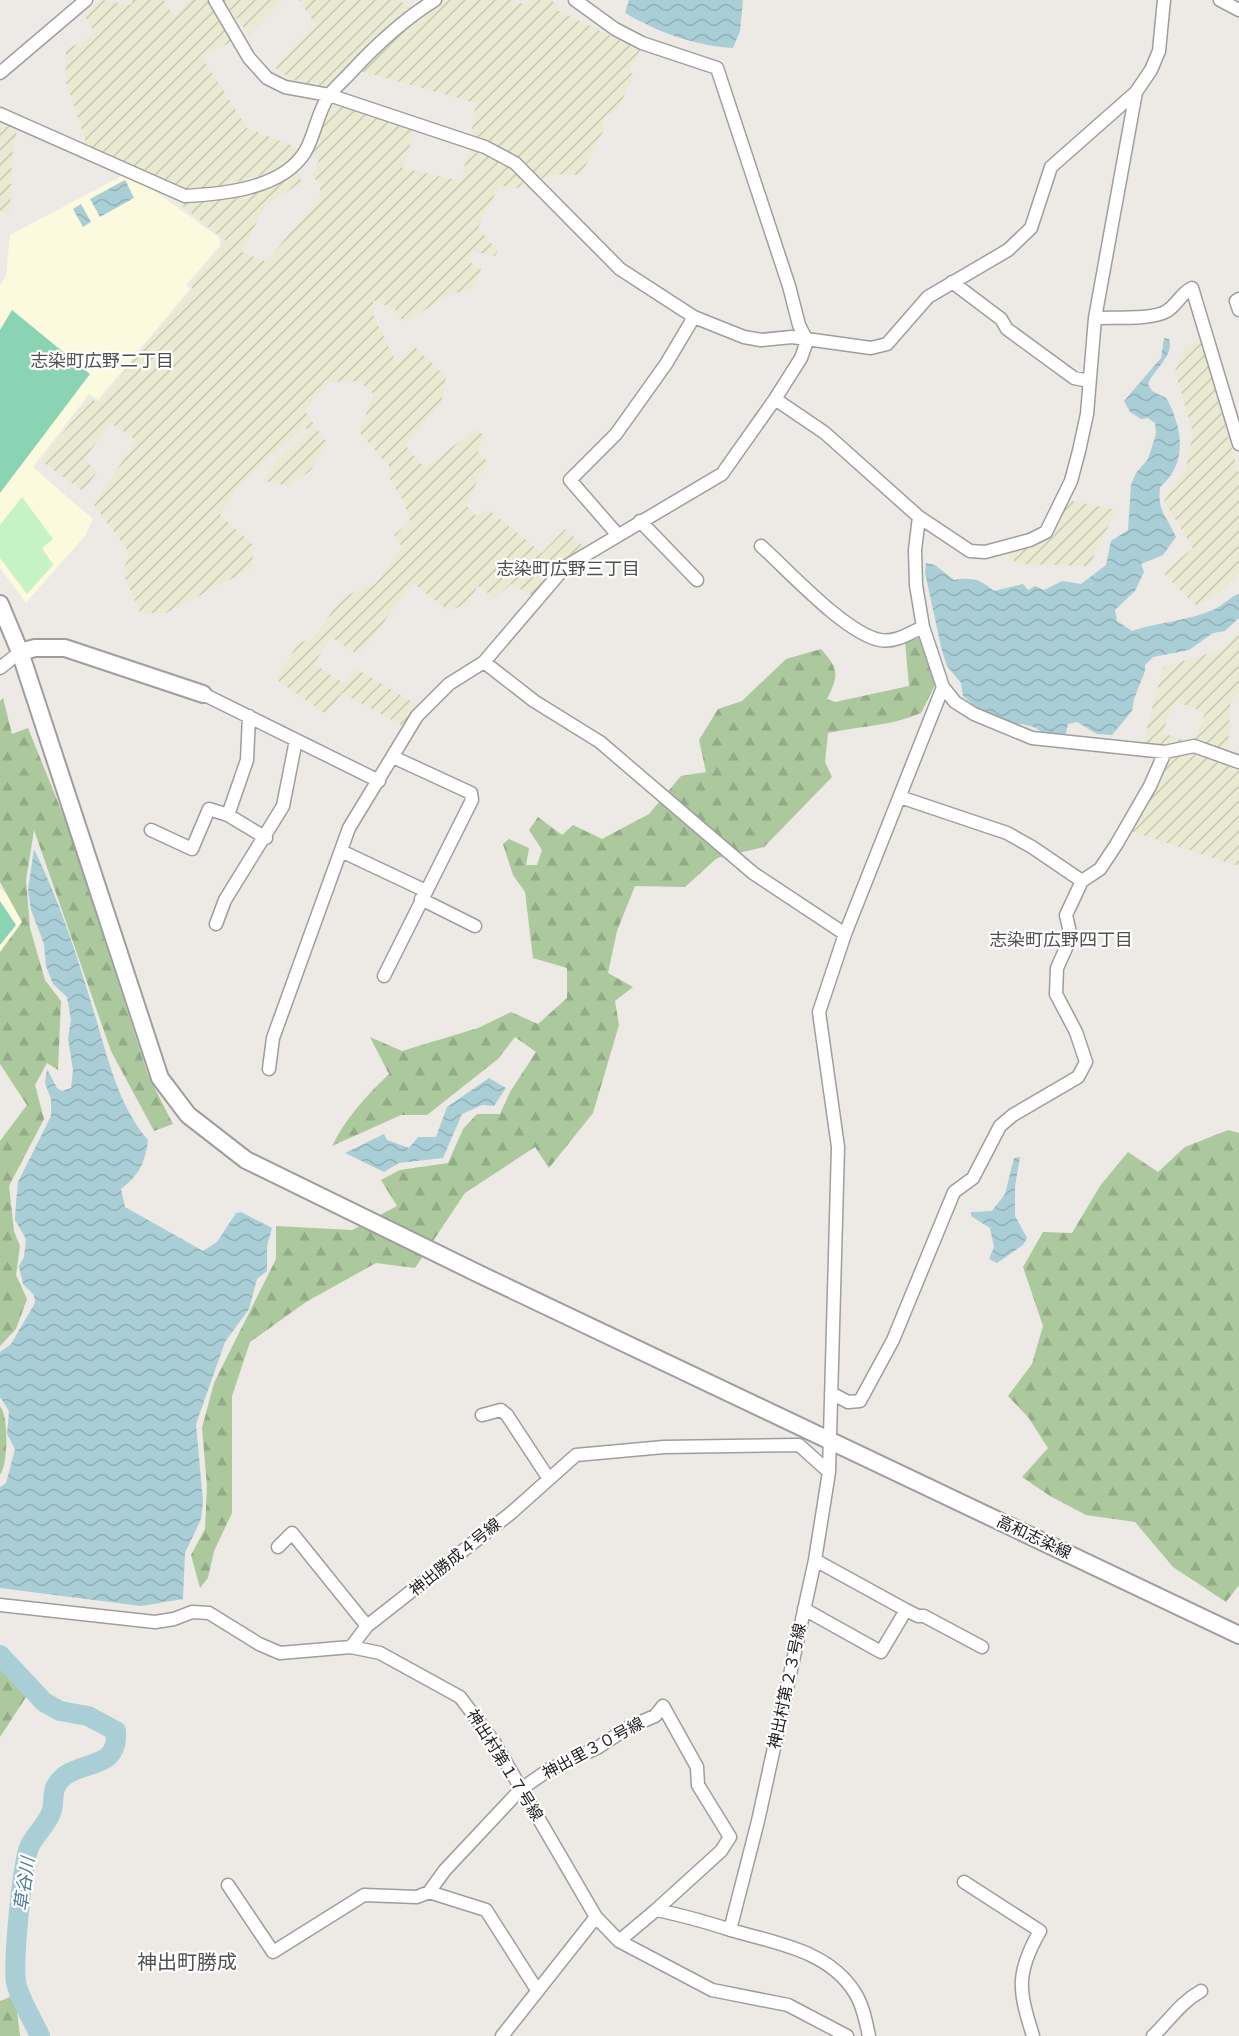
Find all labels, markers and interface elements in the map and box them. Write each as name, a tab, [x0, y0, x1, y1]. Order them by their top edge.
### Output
district label: 志染町広野二丁目	[30, 350, 174, 371]
district label: 志染町広野三丁目	[496, 558, 640, 579]
district label: 志染町広野四丁目	[989, 929, 1133, 950]
street label: 高和志染線	[994, 1511, 1074, 1563]
street label: 神出勝成４号線	[405, 1514, 505, 1600]
street label: 神出村第２３号線	[764, 1621, 810, 1751]
street label: 神出村第１７号線	[463, 1706, 547, 1824]
street label: 神出里３０号線	[539, 1713, 647, 1783]
water label: 草谷川	[10, 1854, 38, 1912]
district label: 神出町勝成	[137, 1950, 237, 1974]

